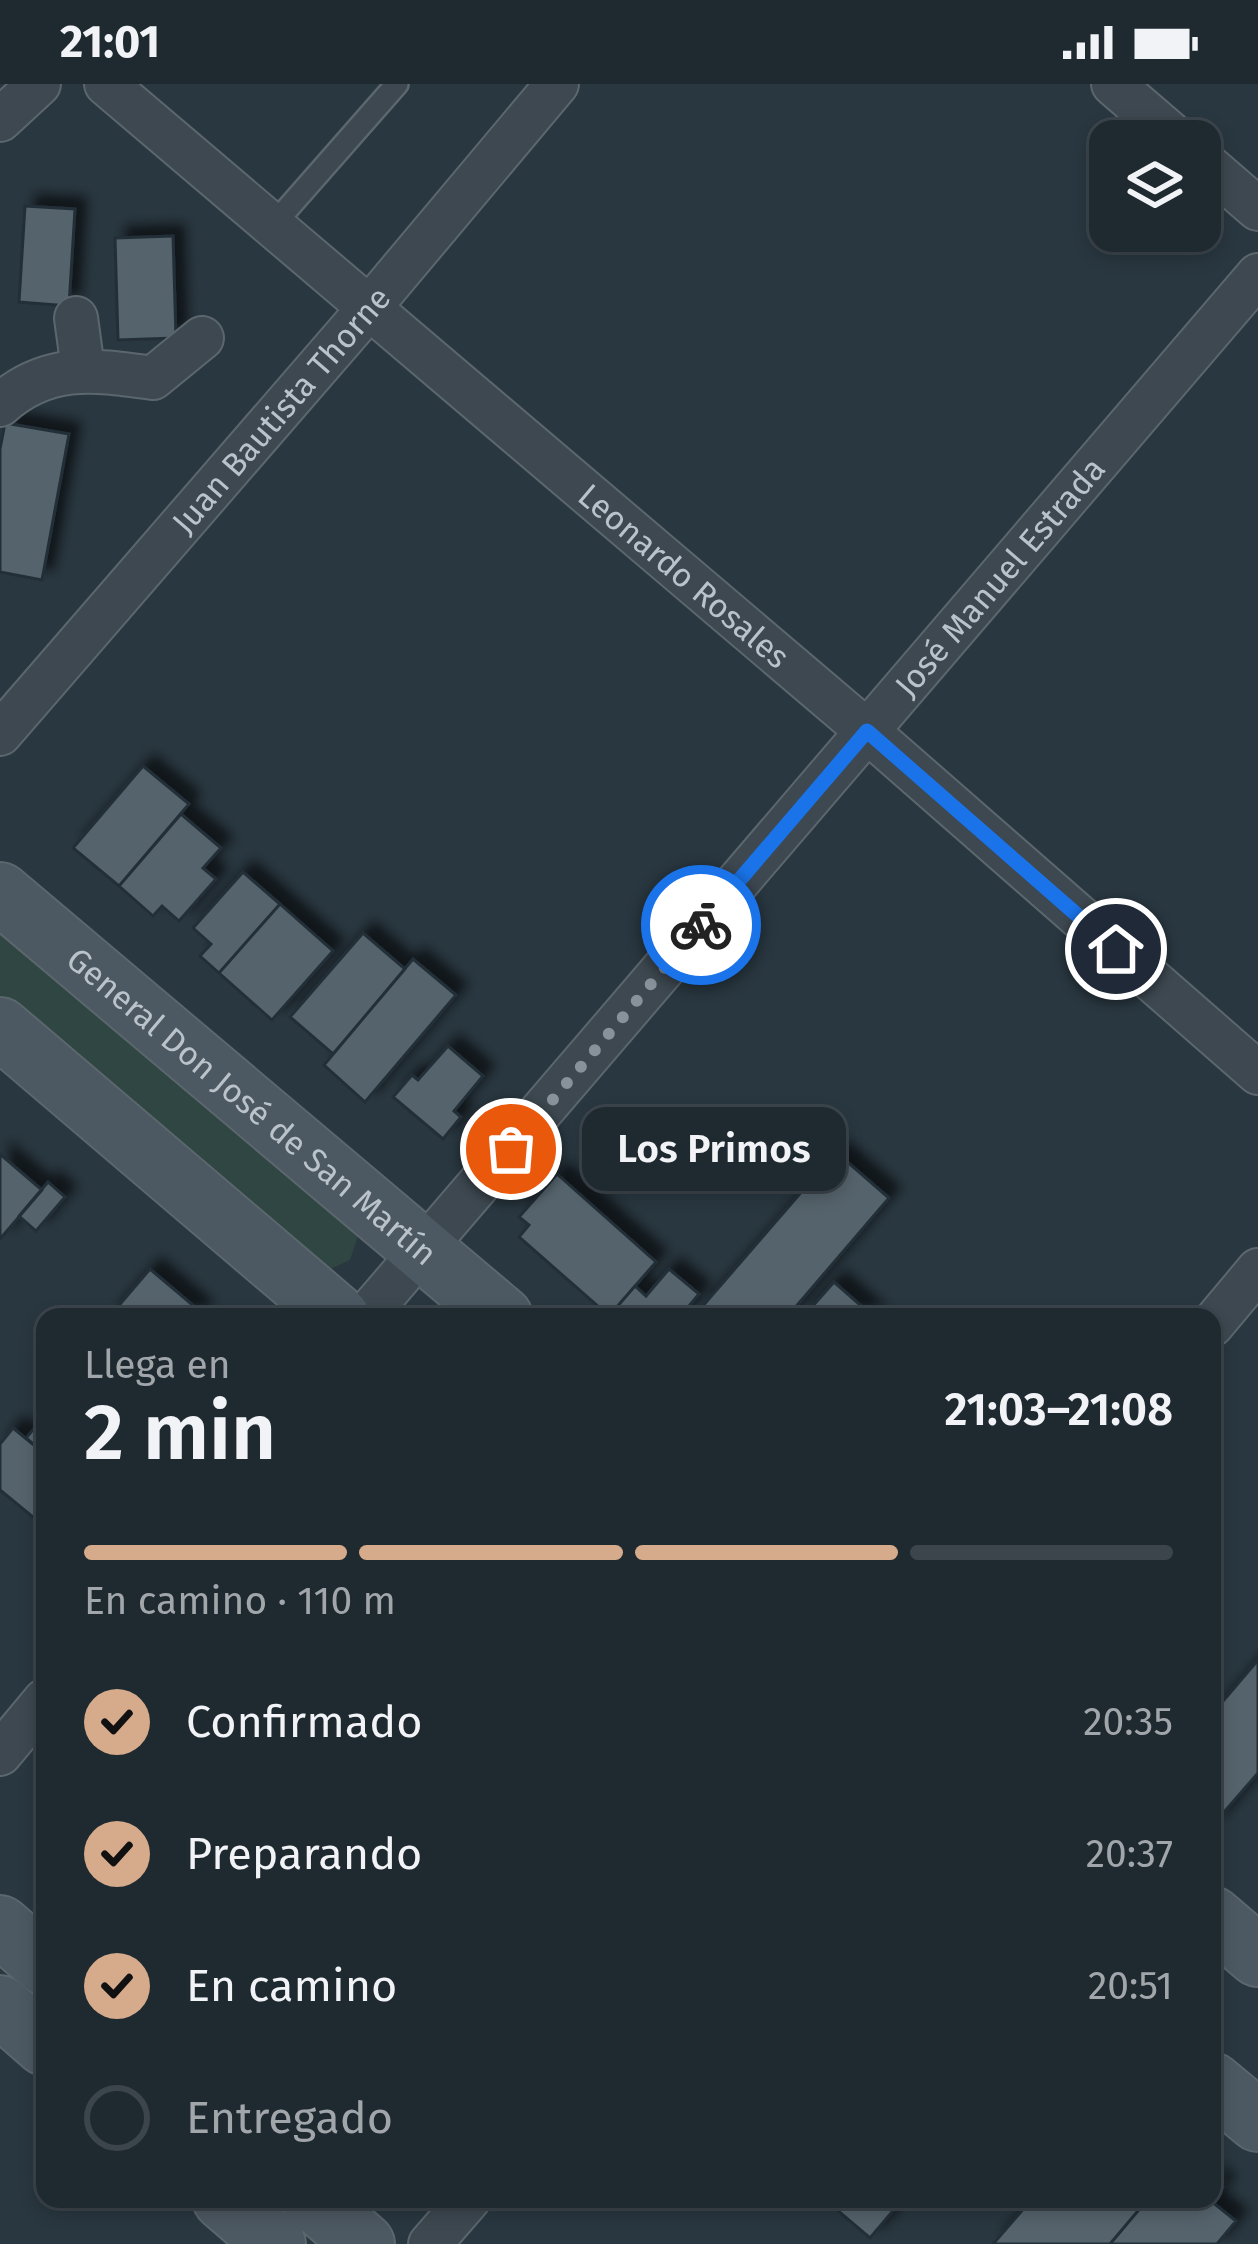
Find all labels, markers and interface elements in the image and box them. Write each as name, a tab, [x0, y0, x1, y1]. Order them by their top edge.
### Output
text: 21:01	[60, 15, 160, 69]
map controls	[1089, 120, 1221, 252]
button: layers	[1089, 120, 1221, 252]
street label: Juan Bautista Thorne	[164, 279, 399, 542]
street label: José Manuel Estrada	[887, 450, 1114, 705]
street label: Leonardo Rosales	[570, 476, 797, 677]
courier	[641, 865, 761, 985]
icon: bike	[668, 892, 734, 958]
pin	[1065, 898, 1167, 1000]
icon: home	[1083, 916, 1149, 982]
street label: General Don José de San Martín	[58, 939, 444, 1274]
pin	[460, 1098, 562, 1200]
callout: Los Primos	[583, 1107, 847, 1191]
icon: bag	[478, 1116, 544, 1182]
text: Los Primos	[617, 1126, 811, 1172]
text: Llega en	[84, 1342, 231, 1388]
text: 21:03–21:08	[945, 1383, 1173, 1437]
text: 2 min	[84, 1386, 276, 1480]
text: En camino · 110 m	[84, 1578, 396, 1624]
icon: check	[84, 1689, 150, 1755]
text: Confirmado	[186, 1695, 422, 1749]
text: 20:35	[1083, 1699, 1173, 1745]
icon: check	[84, 1821, 150, 1887]
text: Preparando	[186, 1827, 422, 1881]
text: 20:37	[1086, 1831, 1173, 1877]
icon: check	[84, 1953, 150, 2019]
text: En camino	[186, 1959, 397, 2013]
text: 20:51	[1088, 1963, 1173, 2009]
text: Entregado	[186, 2091, 393, 2145]

